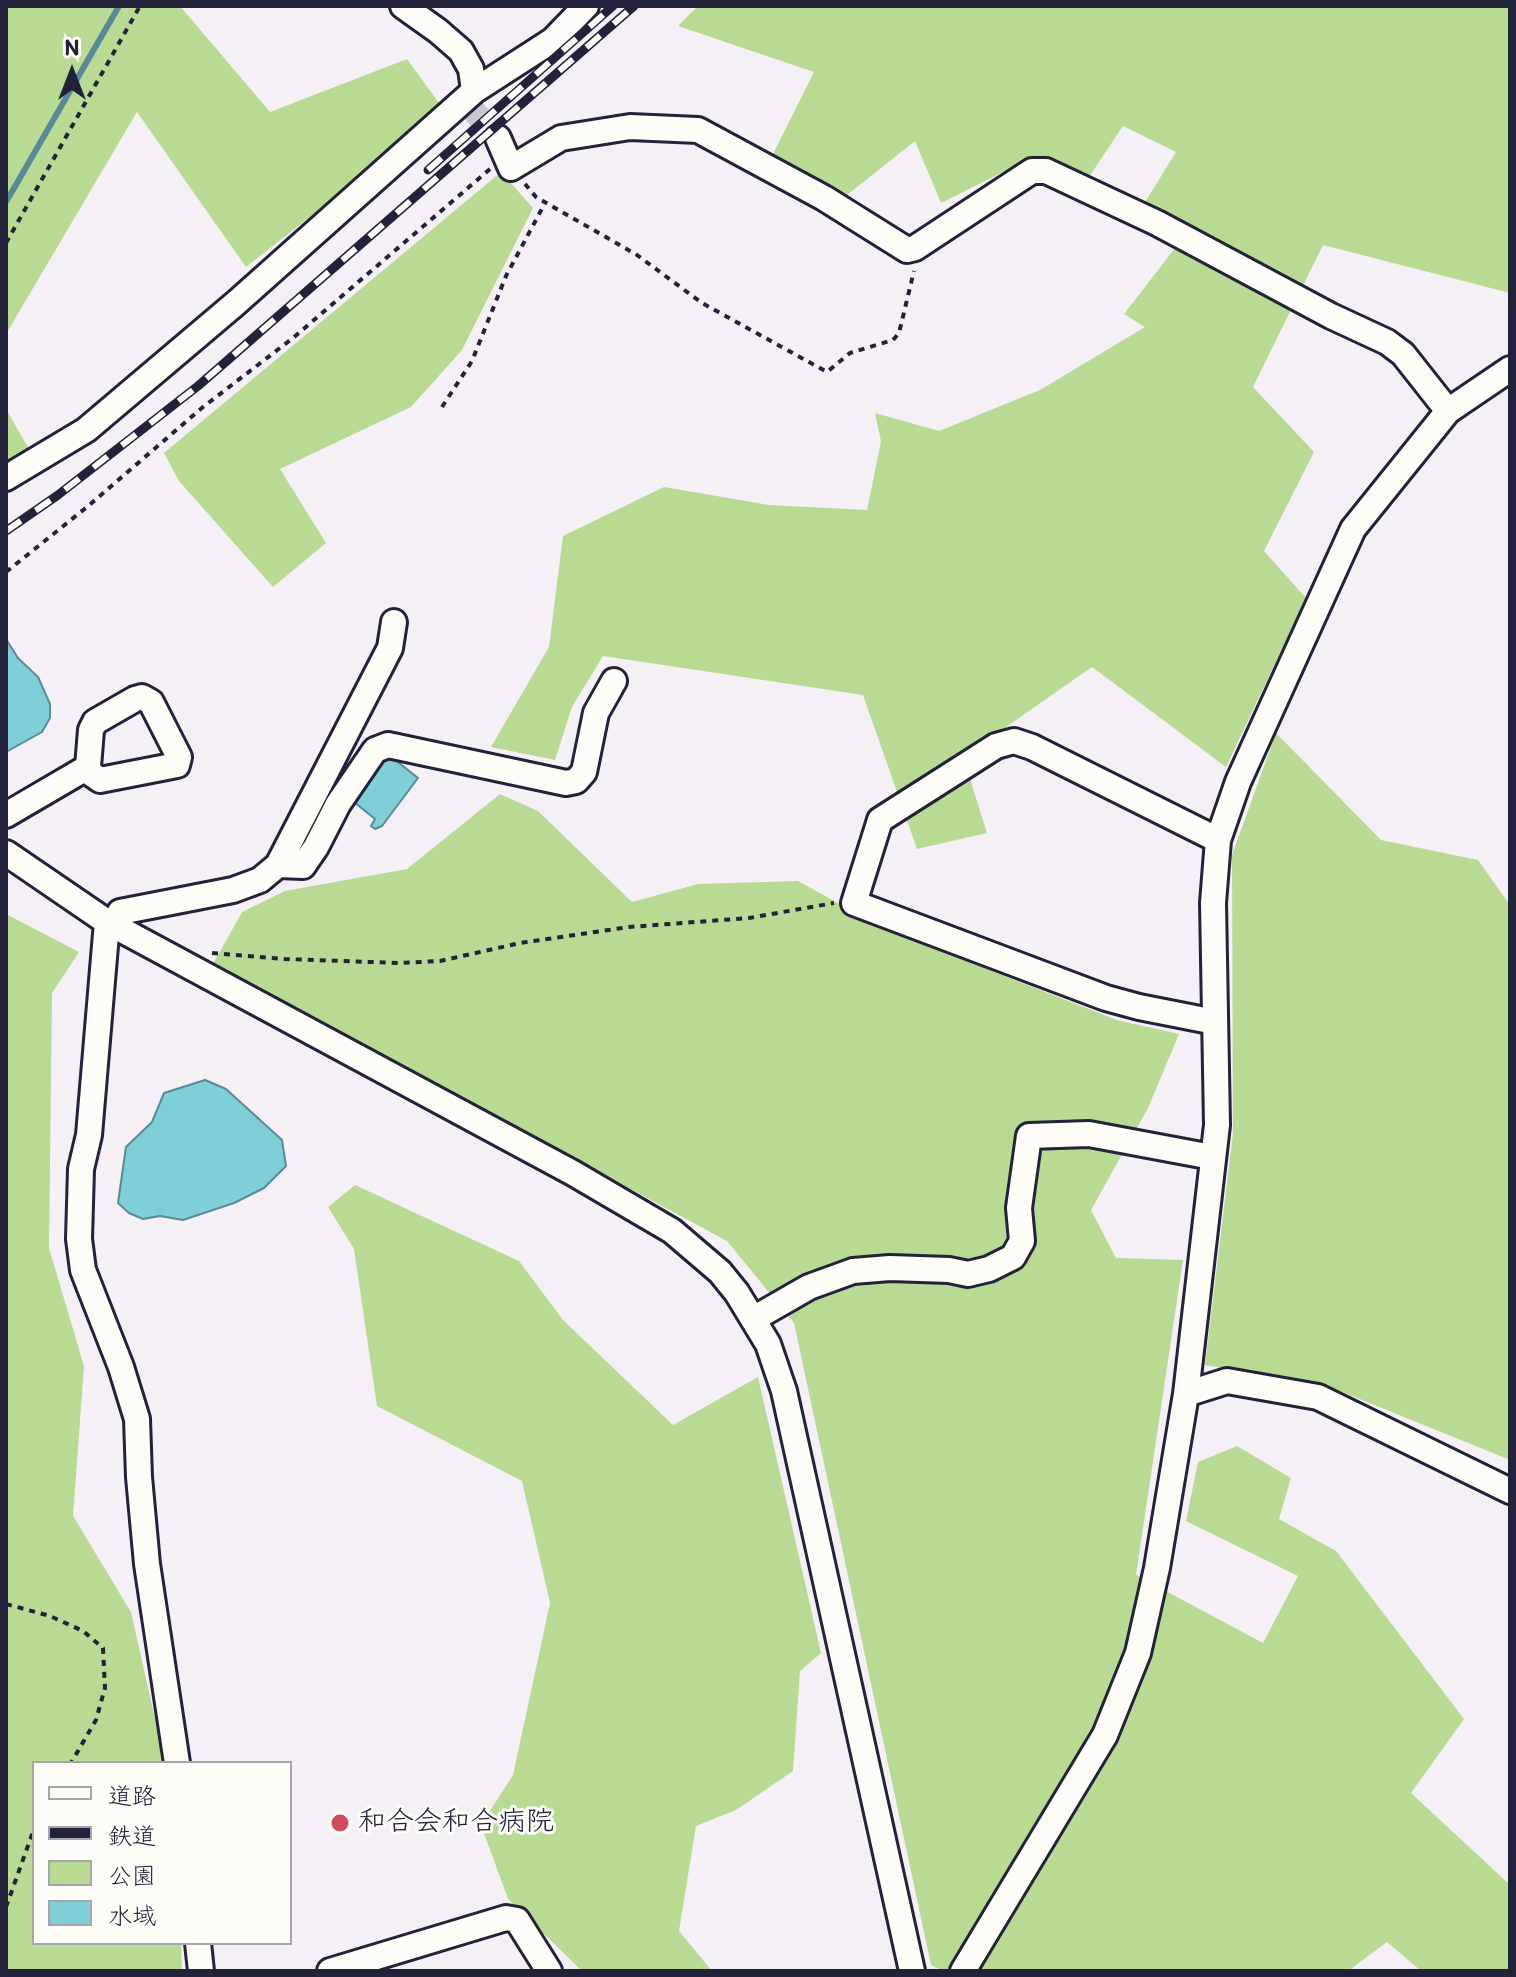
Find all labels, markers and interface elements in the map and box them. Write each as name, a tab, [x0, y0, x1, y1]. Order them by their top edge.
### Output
north arrow	[32, 32, 112, 112]
text: N	[65, 34, 79, 61]
legend	[32, 1761, 292, 1945]
text: 道路	[108, 1781, 156, 1810]
place label: 和合会和合病院	[358, 1806, 554, 1840]
marker: 和合会和合病院	[329, 1812, 351, 1834]
text: 鉄道	[108, 1821, 156, 1850]
text: 公園	[108, 1861, 156, 1890]
text: 水域	[108, 1901, 156, 1930]

